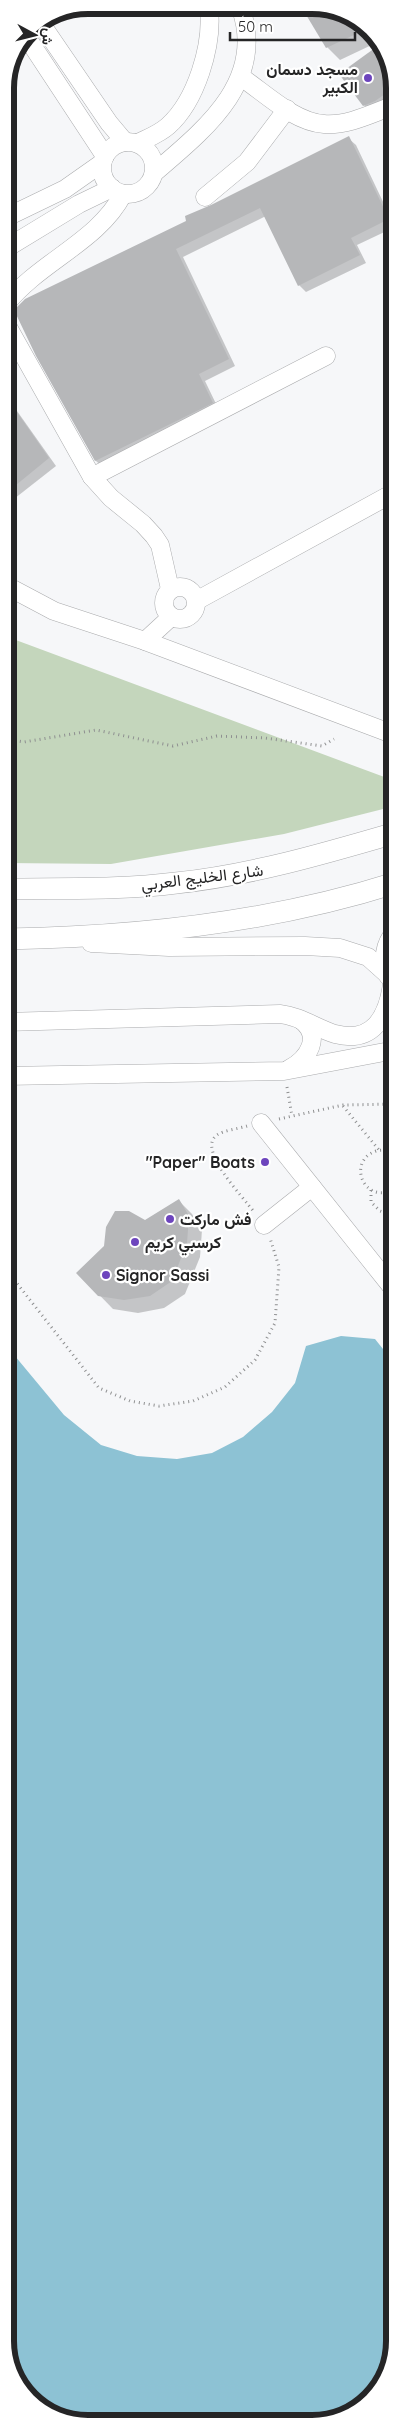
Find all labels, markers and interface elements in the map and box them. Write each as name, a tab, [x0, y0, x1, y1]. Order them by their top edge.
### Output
north arrow	[10, 10, 60, 60]
scale bar	[230, 10, 355, 42]
text: 50 m	[238, 17, 273, 36]
text: ش	[38, 27, 58, 46]
place label: مسجد دسمان الكبير	[266, 59, 358, 98]
marker: مسجد دسمان الكبير	[362, 72, 374, 84]
street label: شارع الخليج العربي	[140, 860, 265, 898]
place label: "Paper" Boats	[146, 1152, 255, 1172]
marker: "Paper" Boats	[259, 1156, 271, 1168]
place label: فش ماركت	[180, 1209, 252, 1230]
marker: فش ماركت	[164, 1213, 176, 1225]
place label: كرسبي كريم	[145, 1232, 221, 1256]
marker: كرسبي كريم	[129, 1236, 141, 1248]
place label: Signor Sassi	[116, 1265, 209, 1285]
marker: Signor Sassi	[100, 1269, 112, 1281]

